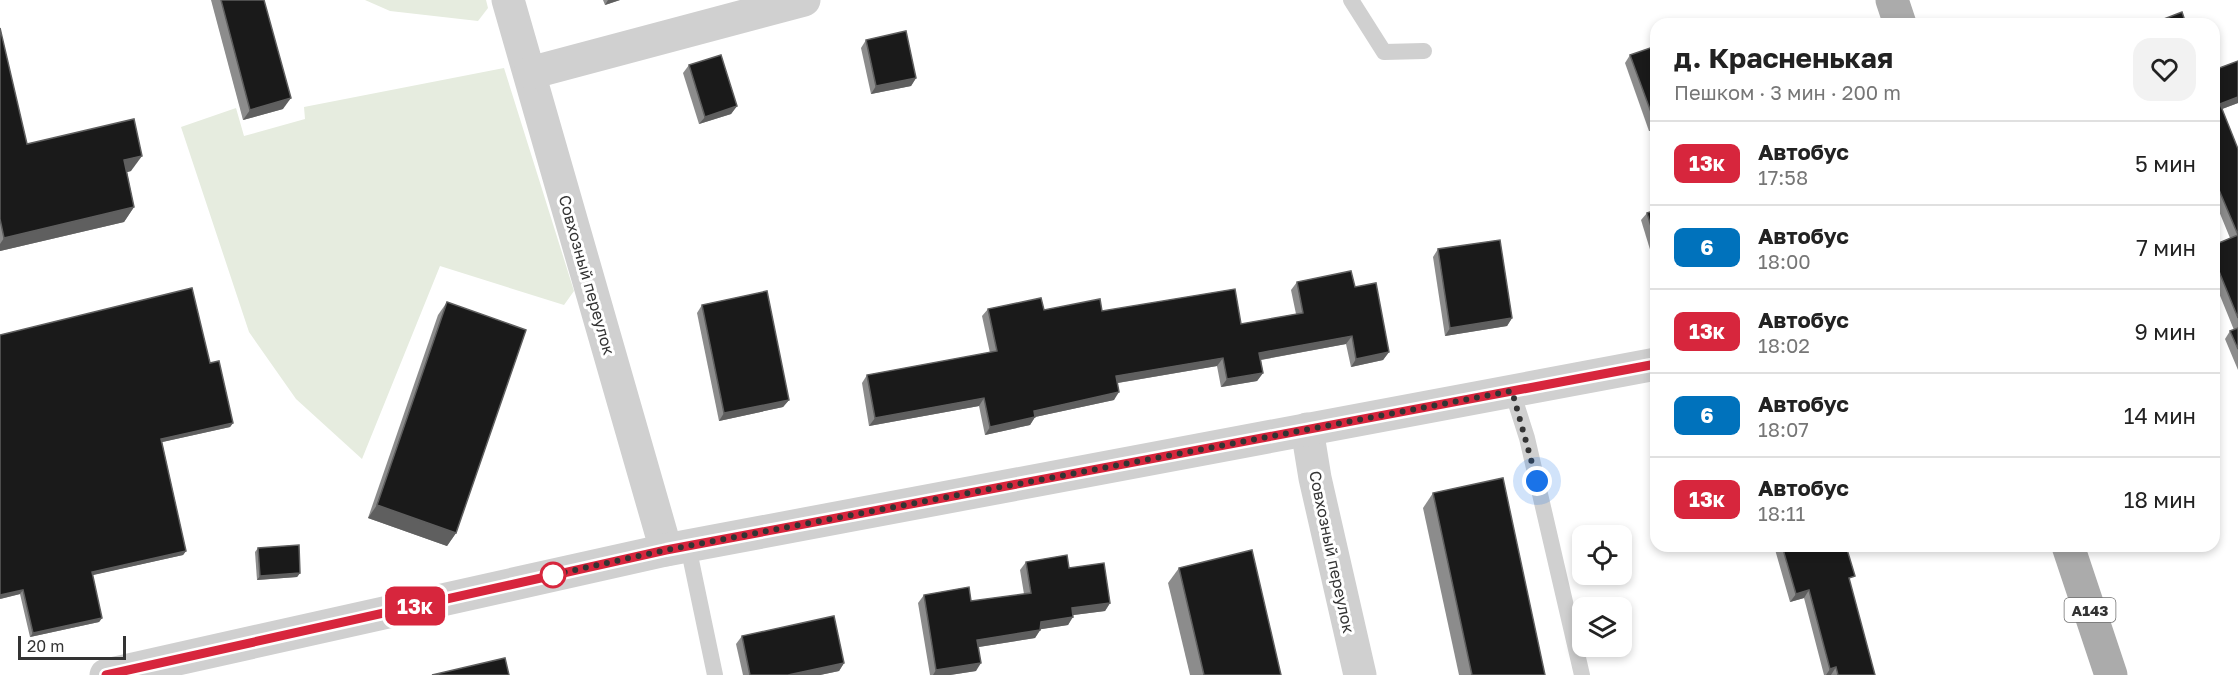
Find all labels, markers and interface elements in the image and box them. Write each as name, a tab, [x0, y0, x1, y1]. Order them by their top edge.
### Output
button: heart	[2133, 38, 2196, 101]
text: д. Красненькая	[1674, 41, 1893, 74]
text: Пешком · 3 мин · 200 m	[1674, 80, 1901, 104]
text: Автобус	[1758, 138, 1849, 165]
text: 13к	[1689, 150, 1725, 176]
text: 5 мин	[2135, 150, 2196, 177]
text: 17:58	[1758, 165, 1808, 189]
street label: Совхозный переулок	[555, 193, 619, 357]
text: Автобус	[1758, 222, 1849, 249]
text: 6	[1700, 234, 1714, 260]
text: 7 мин	[2136, 234, 2196, 261]
text: 18:00	[1758, 249, 1811, 273]
text: Автобус	[1758, 306, 1849, 333]
text: 13к	[1689, 318, 1725, 344]
text: 9 мин	[2135, 318, 2196, 345]
text: 18:02	[1758, 333, 1810, 357]
text: Автобус	[1758, 390, 1849, 417]
text: 6	[1700, 402, 1714, 428]
text: 14 мин	[2124, 402, 2196, 429]
text: 18:07	[1758, 417, 1809, 441]
your location	[1522, 466, 1552, 496]
street label: Совхозный переулок	[1305, 469, 1359, 635]
text: Автобус	[1758, 474, 1849, 501]
text: 13к	[1689, 486, 1725, 512]
text: 18 мин	[2124, 486, 2196, 513]
text: 18:11	[1758, 501, 1805, 525]
map controls	[1572, 525, 1632, 657]
button: locate	[1572, 525, 1632, 585]
unlabelled marker	[540, 562, 566, 588]
line badge: 13к	[380, 586, 450, 626]
text: 13к	[397, 593, 433, 619]
button: layers	[1572, 597, 1632, 657]
road number: А143	[2064, 598, 2116, 622]
scale bar	[18, 633, 126, 660]
text: 20 m	[27, 636, 64, 656]

